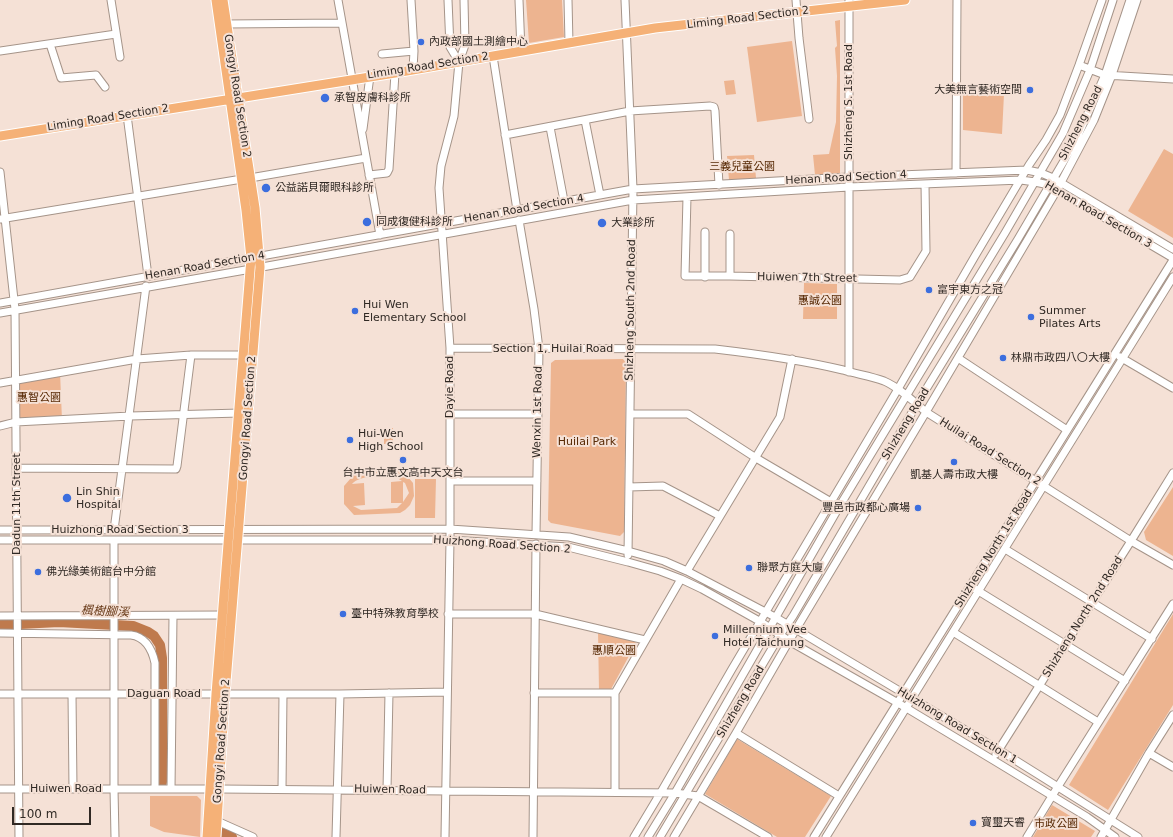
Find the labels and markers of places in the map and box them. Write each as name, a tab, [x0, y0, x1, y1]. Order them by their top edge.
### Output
place label: 內政部國土測繪中心	[429, 35, 528, 49]
marker: 內政部國土測繪中心	[416, 37, 426, 47]
place label: 大美無言藝術空間	[934, 83, 1022, 97]
marker: 大美無言藝術空間	[1025, 85, 1035, 95]
place label: 承智皮膚科診所	[334, 91, 411, 105]
marker: 承智皮膚科診所	[319, 92, 331, 104]
place label: 公益諾貝爾眼科診所	[275, 181, 374, 195]
marker: 公益諾貝爾眼科診所	[260, 182, 272, 194]
place label: 同成復健科診所	[376, 215, 453, 229]
marker: 同成復健科診所	[361, 216, 373, 228]
place label: 大業診所	[611, 216, 655, 230]
marker: 大業診所	[596, 217, 608, 229]
place label: 富宇東方之冠	[937, 283, 1003, 297]
marker: 富宇東方之冠	[924, 285, 934, 295]
place label: Hui Wen Elementary School	[363, 298, 466, 324]
place label: Summer Pilates Arts	[1039, 304, 1101, 330]
marker: Hui Wen Elementary School	[350, 306, 360, 316]
marker: Summer Pilates Arts	[1026, 312, 1036, 322]
place label: 林鼎市政四八〇大樓	[1011, 351, 1110, 365]
marker: 林鼎市政四八〇大樓	[998, 353, 1008, 363]
place label: Hui-Wen High School	[358, 427, 423, 453]
marker: Hui-Wen High School	[345, 435, 355, 445]
marker: 台中市立惠文高中天文台	[398, 455, 408, 465]
marker: 凱基人壽市政大樓	[949, 457, 959, 467]
place label: 台中市立惠文高中天文台	[343, 466, 463, 480]
place label: 凱基人壽市政大樓	[910, 468, 998, 482]
place label: Lin Shin Hospital	[76, 485, 121, 511]
marker: Lin Shin Hospital	[61, 492, 73, 504]
place label: 豐邑市政都心廣場	[822, 501, 910, 515]
marker: 豐邑市政都心廣場	[913, 503, 923, 513]
place label: 聯聚方庭大廈	[757, 561, 823, 575]
marker: 聯聚方庭大廈	[744, 563, 754, 573]
place label: 佛光緣美術館台中分館	[46, 565, 156, 579]
marker: 佛光緣美術館台中分館	[33, 567, 43, 577]
place label: 臺中特殊教育學校	[351, 607, 439, 621]
marker: 臺中特殊教育學校	[338, 609, 348, 619]
place label: Millennium Vee Hotel Taichung	[723, 623, 807, 649]
marker: Millennium Vee Hotel Taichung	[710, 631, 720, 641]
place label: 寶璽天睿	[981, 816, 1025, 830]
marker: 寶璽天睿	[968, 818, 978, 828]

